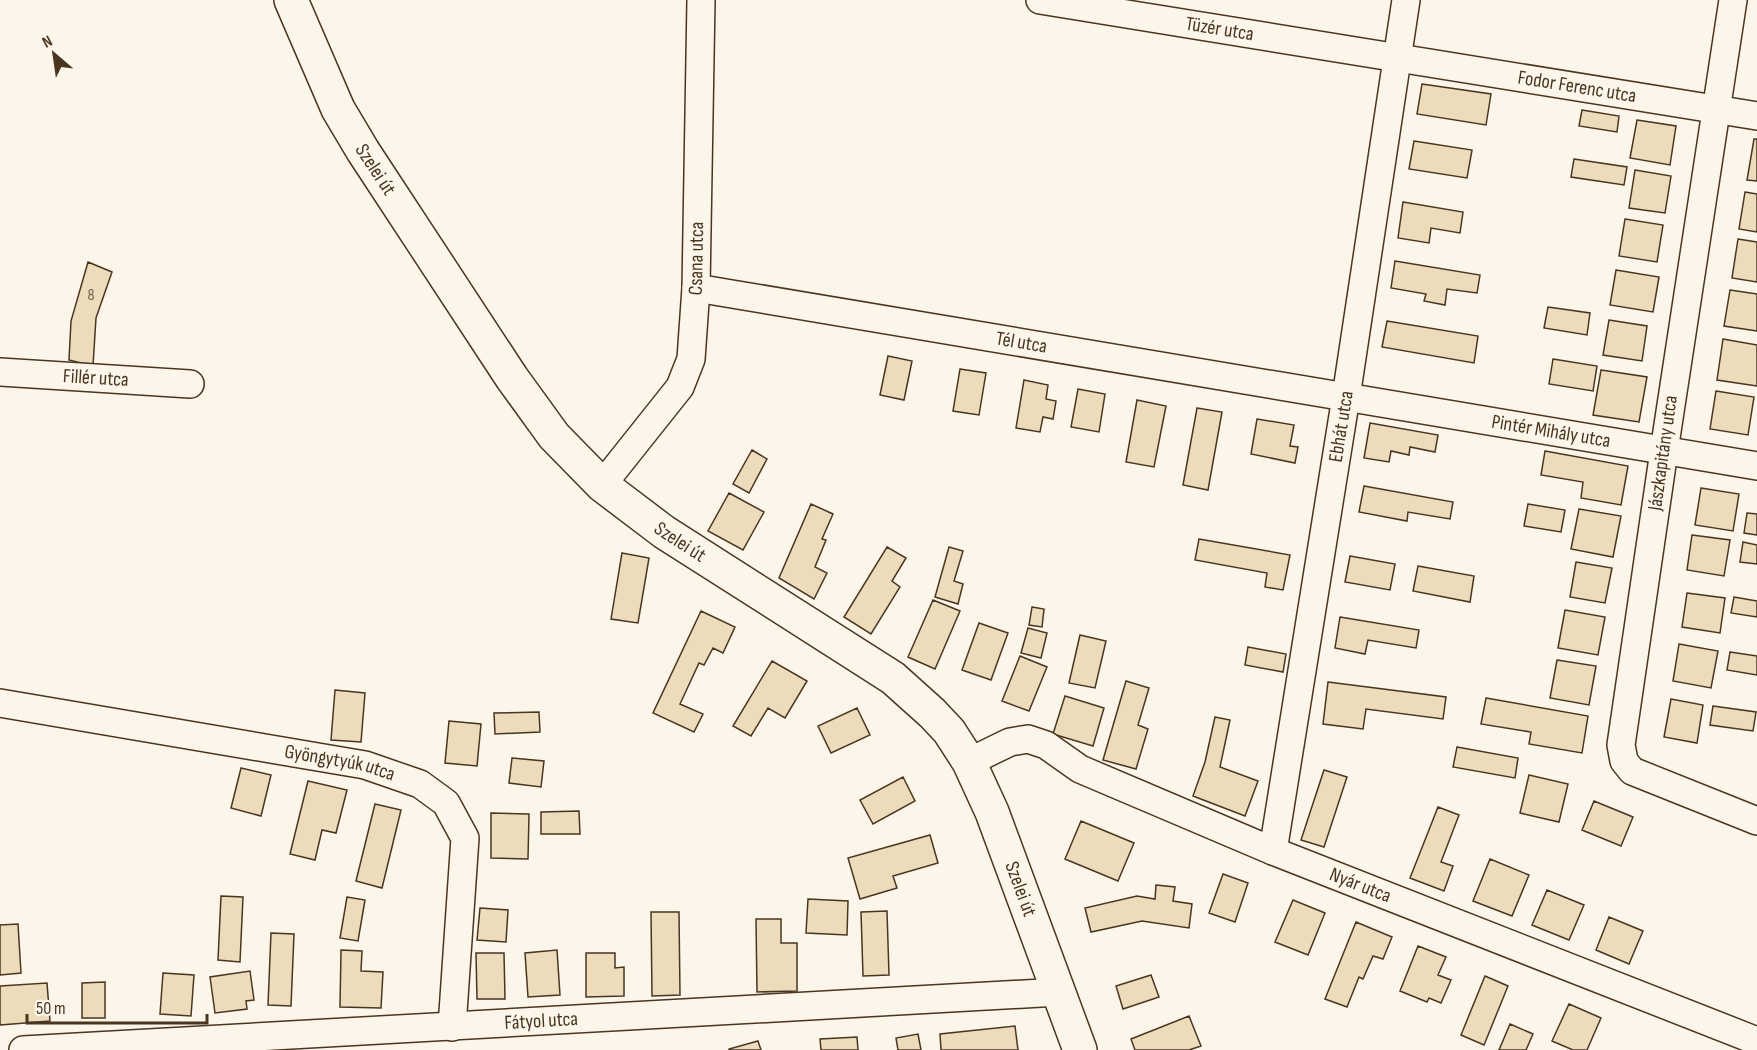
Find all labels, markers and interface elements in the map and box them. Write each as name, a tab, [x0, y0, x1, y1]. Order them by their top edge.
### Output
street label: Tüzér utca	[1184, 12, 1256, 46]
north arrow	[24, 24, 84, 84]
text: N	[39, 32, 56, 53]
street label: Fodor Ferenc utca	[1516, 65, 1638, 108]
street label: Szelei út	[350, 140, 401, 200]
street label: Csana utca	[684, 222, 709, 296]
house number: 8	[87, 286, 95, 305]
street label: Tél utca	[994, 326, 1049, 359]
street label: Fillér utca	[62, 364, 129, 392]
street label: Ebhát utca	[1324, 389, 1359, 464]
street label: Jászkapitány utca	[1643, 394, 1683, 513]
street label: Pintér Mihály utca	[1490, 410, 1612, 453]
street label: Szelei út	[649, 517, 710, 568]
street label: Gyöngytyúk utca	[283, 740, 398, 786]
street label: Szelei út	[999, 858, 1042, 920]
street label: Nyár utca	[1326, 862, 1395, 908]
scale bar	[27, 987, 207, 1025]
text: 50 m	[36, 998, 66, 1019]
street label: Fátyol utca	[504, 1007, 579, 1035]

